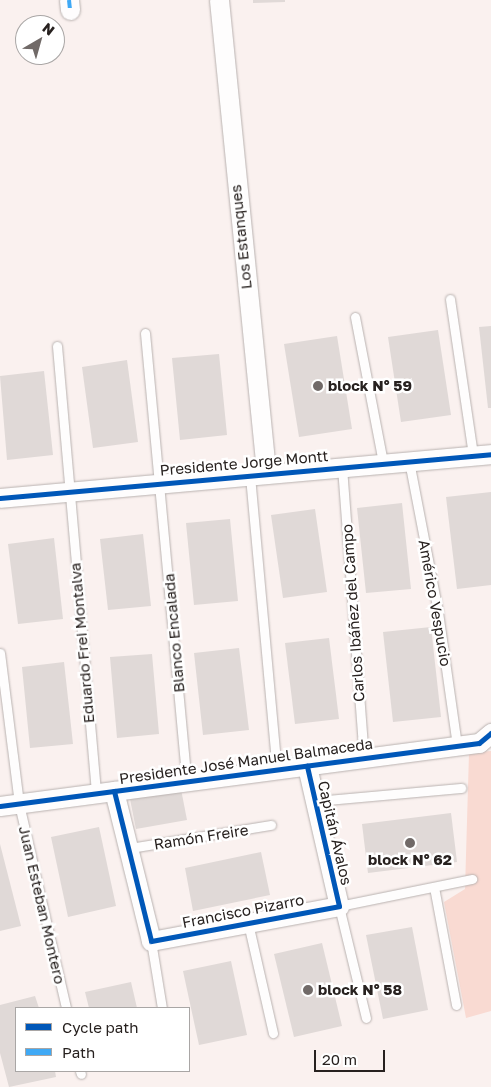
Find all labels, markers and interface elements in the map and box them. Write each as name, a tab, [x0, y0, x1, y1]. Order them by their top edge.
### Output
north arrow	[15, 15, 65, 65]
text: N	[39, 19, 58, 39]
street label: Los Estanques	[227, 184, 255, 290]
place label: block N° 59	[328, 377, 412, 395]
marker: block N° 59	[312, 380, 324, 392]
street label: Presidente Jorge Montt	[159, 447, 329, 479]
street label: Carlos Ibáñez del Campo	[338, 523, 368, 703]
street label: Américo Vespucio	[415, 538, 455, 668]
street label: Eduardo Frei Montalva	[66, 562, 98, 724]
street label: Blanco Encalada	[160, 573, 188, 693]
street label: Presidente José Manuel Balmaceda	[118, 734, 374, 788]
street label: Capitán Ávalos	[314, 779, 356, 887]
street label: Ramón Freire	[152, 821, 250, 853]
street label: Juan Esteban Montero	[15, 824, 69, 986]
marker: block N° 62	[404, 837, 416, 849]
place label: block N° 62	[368, 851, 452, 869]
street label: Francisco Pizarro	[180, 890, 306, 932]
place label: block N° 58	[318, 981, 402, 999]
marker: block N° 58	[302, 984, 314, 996]
legend	[15, 1007, 190, 1072]
text: Cycle path	[62, 1018, 138, 1036]
scale bar	[316, 1040, 387, 1072]
text: Path	[62, 1043, 95, 1061]
text: 20 m	[322, 1050, 357, 1068]

